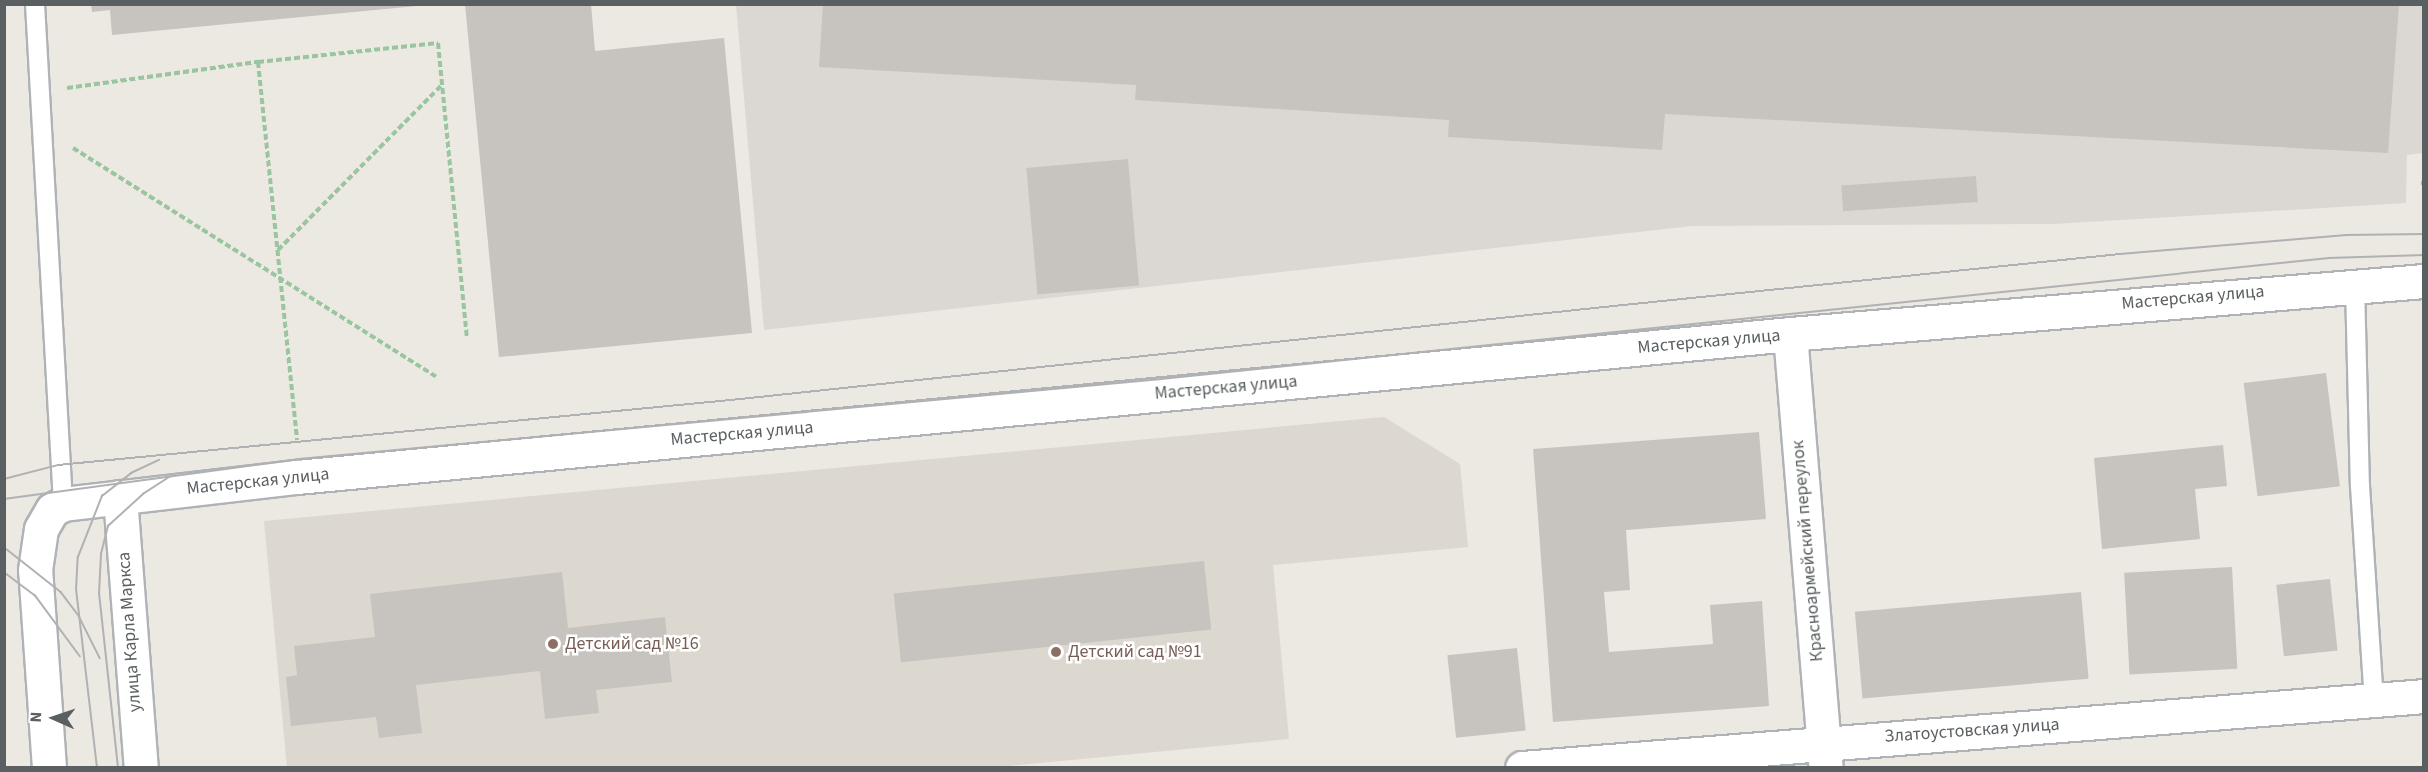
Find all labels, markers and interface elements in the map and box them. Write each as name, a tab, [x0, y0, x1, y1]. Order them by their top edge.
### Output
street label: Мастерская улица	[2121, 281, 2265, 315]
street label: Мастерская улица	[1637, 325, 1781, 359]
street label: Мастерская улица	[1154, 371, 1298, 405]
street label: Мастерская улица	[670, 417, 814, 451]
street label: Красноармейский переулок	[1788, 439, 1828, 663]
street label: Мастерская улица	[186, 464, 330, 500]
street label: улица Карла Маркса	[114, 551, 146, 713]
place label: Детский сад №16	[565, 633, 699, 655]
marker: Детский сад №16	[546, 637, 560, 651]
place label: Детский сад №91	[1068, 641, 1202, 663]
marker: Детский сад №91	[1049, 645, 1063, 659]
north arrow	[24, 688, 84, 748]
text: N	[25, 711, 47, 723]
street label: Златоустовская улица	[1884, 714, 2060, 748]

